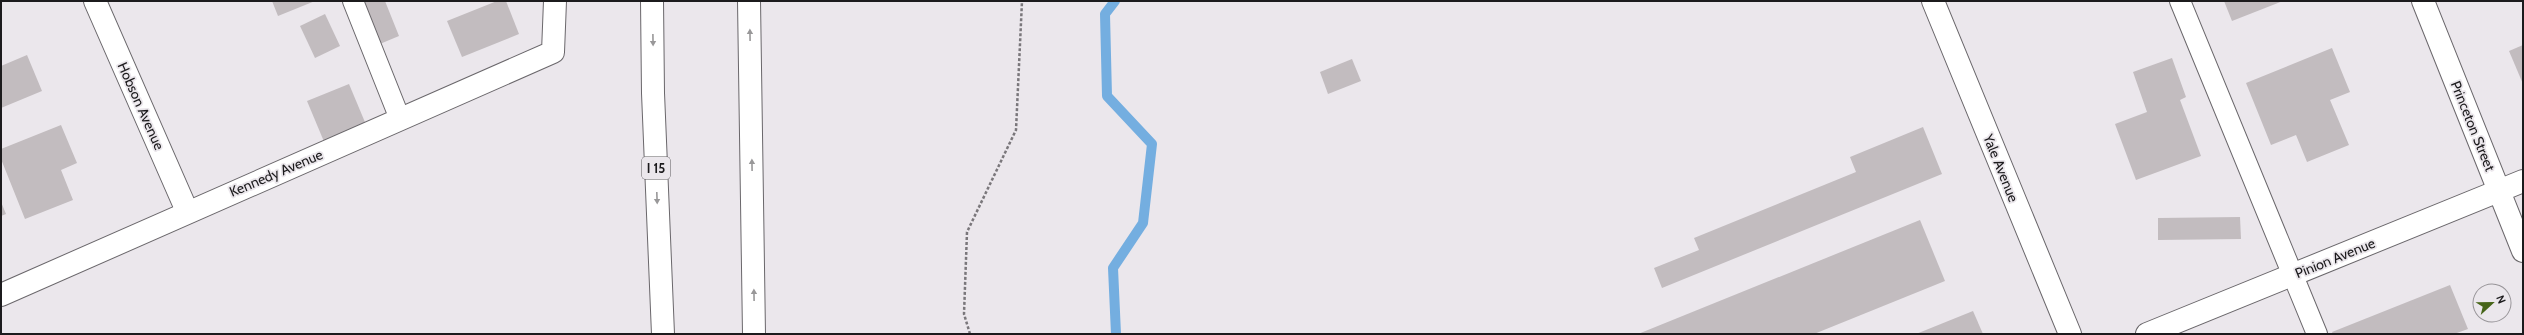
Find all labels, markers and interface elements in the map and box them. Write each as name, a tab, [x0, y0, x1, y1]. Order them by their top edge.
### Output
one-way arrow	[747, 28, 753, 41]
one-way arrow	[649, 34, 656, 46]
street label: Hobson Avenue	[114, 59, 168, 153]
street label: Princeton Street	[2447, 78, 2499, 174]
street label: Yale Avenue	[1979, 130, 2023, 205]
street label: Kennedy Avenue	[227, 145, 325, 201]
road number: I 15	[642, 157, 670, 179]
one-way arrow	[749, 158, 755, 171]
one-way arrow	[654, 192, 661, 204]
street label: Pinion Avenue	[2292, 234, 2378, 282]
north arrow	[2472, 283, 2512, 323]
one-way arrow	[751, 288, 757, 301]
text: N	[2493, 293, 2509, 305]

